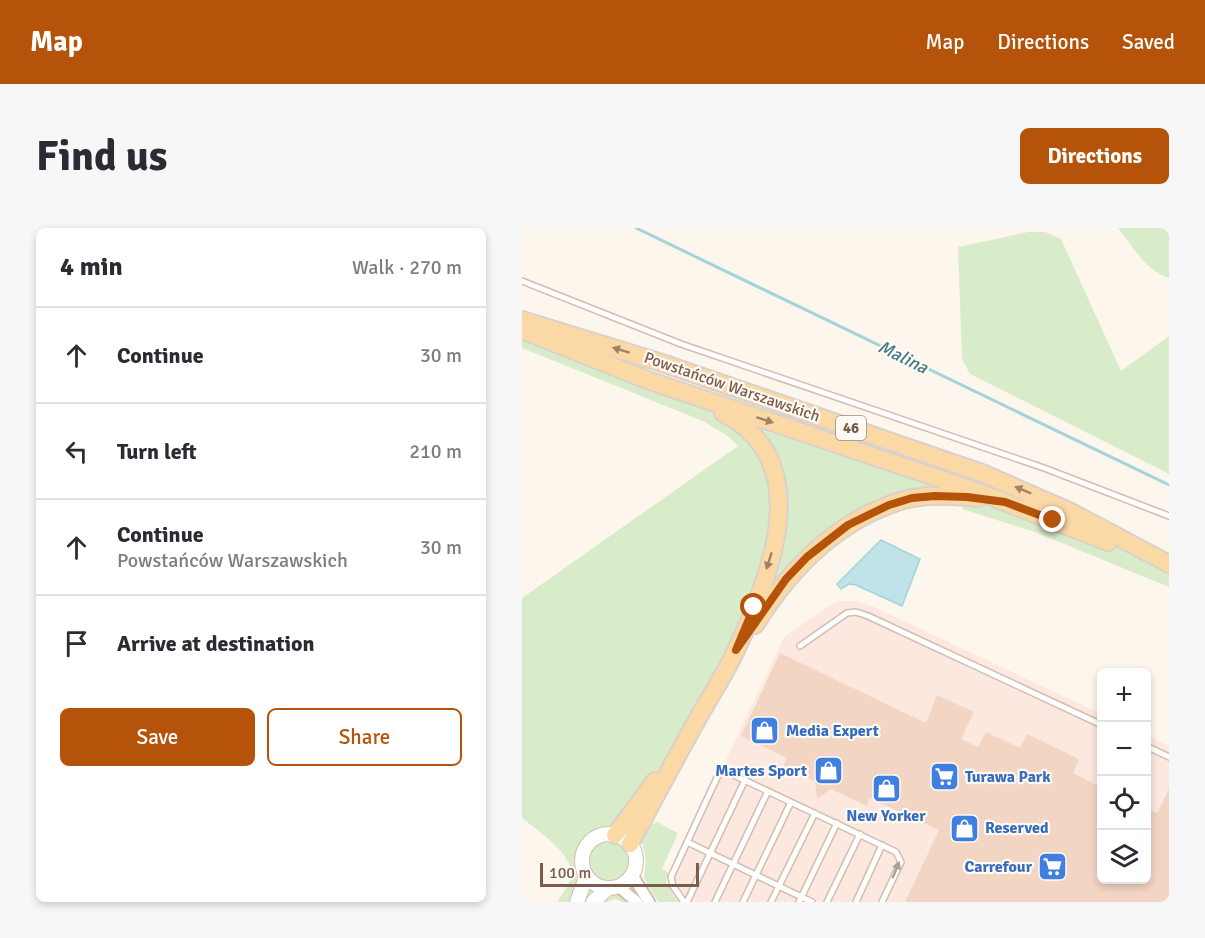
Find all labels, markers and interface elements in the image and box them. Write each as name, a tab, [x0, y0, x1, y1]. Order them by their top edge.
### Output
text: Map	[30, 25, 83, 59]
text: Map	[926, 29, 964, 55]
text: Directions	[997, 29, 1089, 55]
text: Saved	[1122, 29, 1175, 55]
button: Directions	[1020, 128, 1169, 184]
text: Find us	[36, 131, 167, 182]
text: 4 min	[60, 251, 123, 283]
text: Walk · 270 m	[352, 255, 462, 280]
water label: Malina	[875, 336, 932, 379]
icon: ahead	[60, 339, 93, 372]
text: Continue	[117, 342, 204, 369]
text: 30 m	[420, 343, 462, 368]
one-way arrow	[612, 345, 630, 354]
street label: Powstańców Warszawskich	[641, 347, 823, 427]
one-way arrow	[756, 416, 774, 425]
road number: 46	[836, 416, 866, 440]
icon: left	[60, 435, 93, 468]
text: Turn left	[117, 438, 197, 465]
text: 210 m	[409, 439, 462, 464]
one-way arrow	[1014, 485, 1032, 495]
route end	[1039, 506, 1065, 532]
text: Continue	[117, 521, 204, 548]
icon: ahead	[60, 531, 93, 564]
text: 30 m	[420, 535, 462, 560]
text: Powstańców Warszawskich	[117, 548, 348, 573]
one-way arrow	[764, 552, 774, 570]
route start	[740, 593, 766, 619]
icon: arrive	[60, 627, 93, 660]
text: Arrive at destination	[117, 630, 314, 657]
map controls	[1097, 668, 1151, 884]
button: +	[1097, 668, 1151, 722]
button: Save	[60, 708, 255, 766]
button: Share	[267, 708, 462, 766]
shop icon: Media Expert	[749, 715, 781, 747]
place label: Media Expert	[786, 721, 879, 741]
button: −	[1097, 722, 1151, 776]
shop icon: Martes Sport	[812, 755, 844, 787]
place label: Martes Sport	[715, 761, 807, 781]
supermarket icon: Turawa Park	[928, 761, 960, 793]
place label: Turawa Park	[965, 767, 1051, 787]
shop icon: New Yorker	[870, 772, 902, 804]
button: locate	[1097, 776, 1151, 830]
place label: New Yorker	[846, 806, 926, 826]
shop icon: Reserved	[948, 812, 980, 844]
place label: Reserved	[985, 818, 1049, 838]
button: layers	[1097, 830, 1151, 884]
supermarket icon: Carrefour	[1037, 851, 1069, 883]
place label: Carrefour	[964, 857, 1033, 877]
scale bar	[540, 860, 699, 888]
one-way arrow	[891, 860, 901, 878]
text: 100 m	[549, 863, 591, 883]

